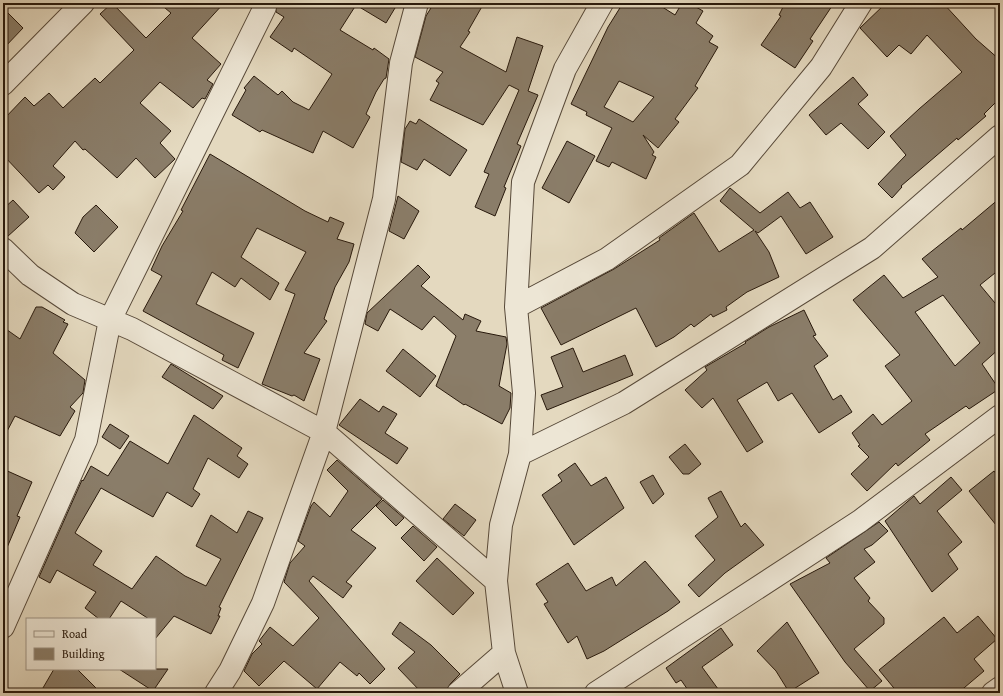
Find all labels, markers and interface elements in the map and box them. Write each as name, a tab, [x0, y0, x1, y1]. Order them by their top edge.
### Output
legend	[26, 618, 156, 670]
text: Road	[62, 625, 88, 642]
text: Building	[62, 645, 105, 662]

